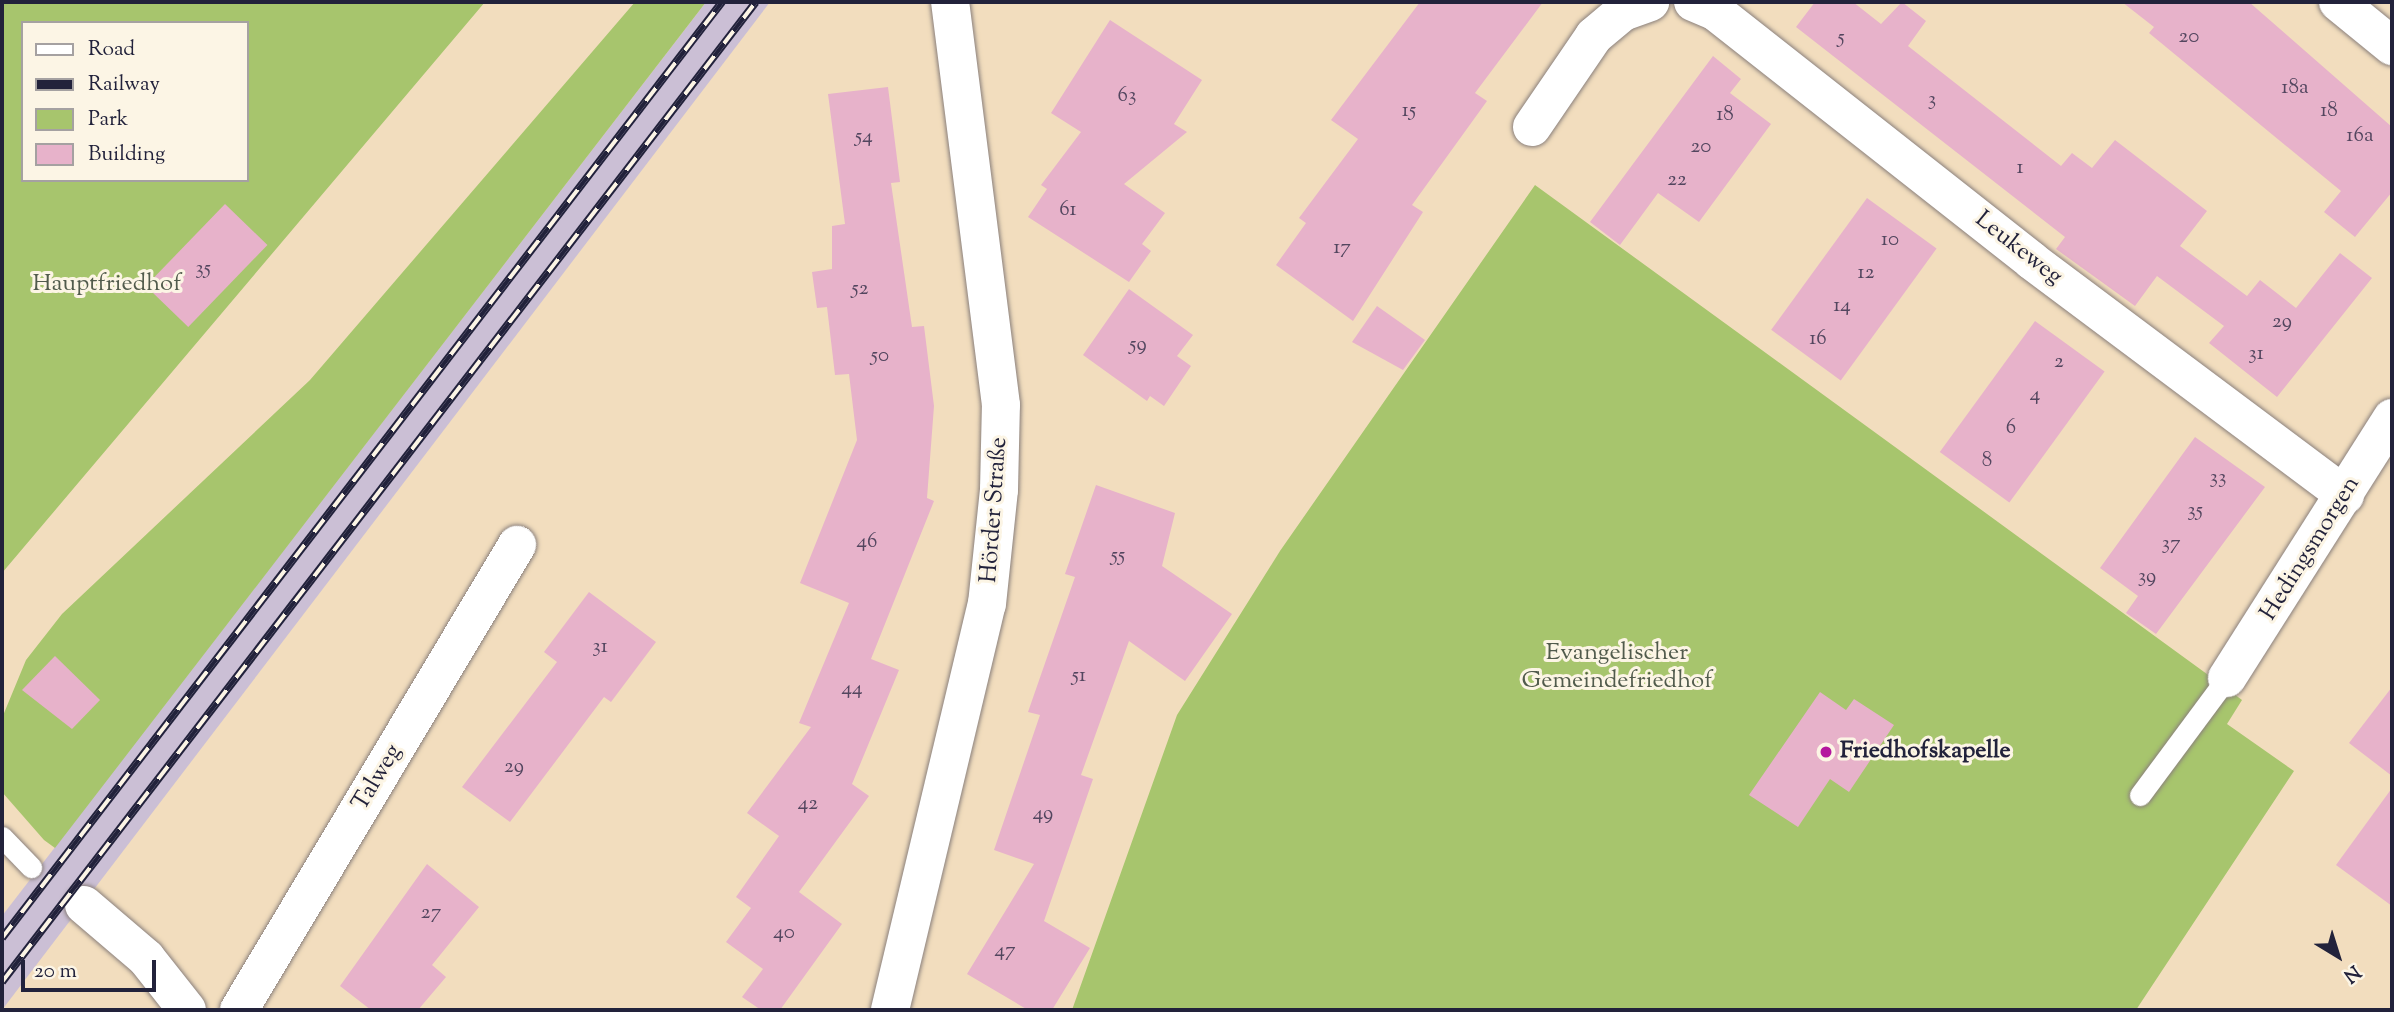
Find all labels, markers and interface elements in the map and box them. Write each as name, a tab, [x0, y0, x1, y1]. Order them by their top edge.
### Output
legend	[21, 21, 248, 182]
house number: 20	[2179, 24, 2199, 50]
house number: 5	[1837, 25, 1845, 51]
text: Road	[88, 35, 135, 65]
text: Railway	[88, 70, 160, 100]
house number: 18a	[2281, 75, 2309, 101]
house number: 63	[1118, 83, 1136, 109]
house number: 3	[1928, 87, 1936, 113]
house number: 15	[1402, 98, 1416, 124]
house number: 18	[2320, 98, 2338, 124]
house number: 18	[1716, 102, 1734, 128]
text: Park	[88, 105, 128, 135]
house number: 16a	[2346, 123, 2374, 149]
house number: 54	[855, 124, 873, 150]
house number: 20	[1691, 134, 1711, 160]
text: Building	[88, 140, 165, 170]
house number: 1	[2016, 155, 2024, 181]
house number: 22	[1667, 167, 1687, 193]
house number: 61	[1059, 197, 1077, 223]
street label: Leukeweg	[1969, 206, 2067, 292]
house number: 10	[1881, 227, 1899, 253]
house number: 17	[1333, 235, 1351, 261]
house number: 35	[195, 256, 211, 282]
house number: 12	[1858, 260, 1874, 286]
park label: Hauptfriedhof	[33, 271, 181, 299]
house number: 52	[851, 276, 869, 302]
house number: 14	[1833, 293, 1851, 319]
house number: 29	[2272, 309, 2292, 335]
house number: 16	[1809, 326, 1827, 352]
house number: 59	[1129, 332, 1147, 358]
house number: 31	[2248, 341, 2264, 367]
house number: 50	[871, 343, 889, 369]
house number: 2	[2054, 349, 2064, 375]
house number: 4	[2030, 382, 2040, 408]
house number: 6	[2006, 415, 2016, 441]
street label: Hörder Straße	[976, 436, 1014, 584]
house number: 8	[1982, 448, 1992, 474]
house number: 33	[2210, 465, 2226, 491]
street label: Hedingsmorgen	[2255, 472, 2367, 626]
house number: 35	[2187, 498, 2203, 524]
house number: 46	[857, 529, 877, 555]
house number: 37	[2161, 531, 2181, 557]
house number: 55	[1111, 543, 1125, 569]
house number: 39	[2138, 564, 2156, 590]
house number: 31	[592, 634, 608, 660]
park label: Evangelischer Gemeindefriedhof	[1522, 640, 1712, 696]
house number: 51	[1072, 663, 1086, 689]
house number: 44	[841, 676, 863, 702]
place label: Friedhofskapelle	[1840, 738, 2011, 766]
street label: Talweg	[347, 740, 409, 816]
marker: Friedhofskapelle	[1818, 744, 1834, 760]
house number: 29	[504, 754, 524, 780]
house number: 42	[798, 791, 818, 817]
house number: 49	[1033, 801, 1053, 827]
house number: 27	[421, 900, 441, 926]
house number: 40	[773, 920, 795, 946]
north arrow	[2303, 921, 2373, 991]
house number: 47	[994, 938, 1016, 964]
scale bar	[24, 946, 159, 990]
text: 20 m	[34, 957, 77, 987]
text: N	[2337, 958, 2366, 988]

